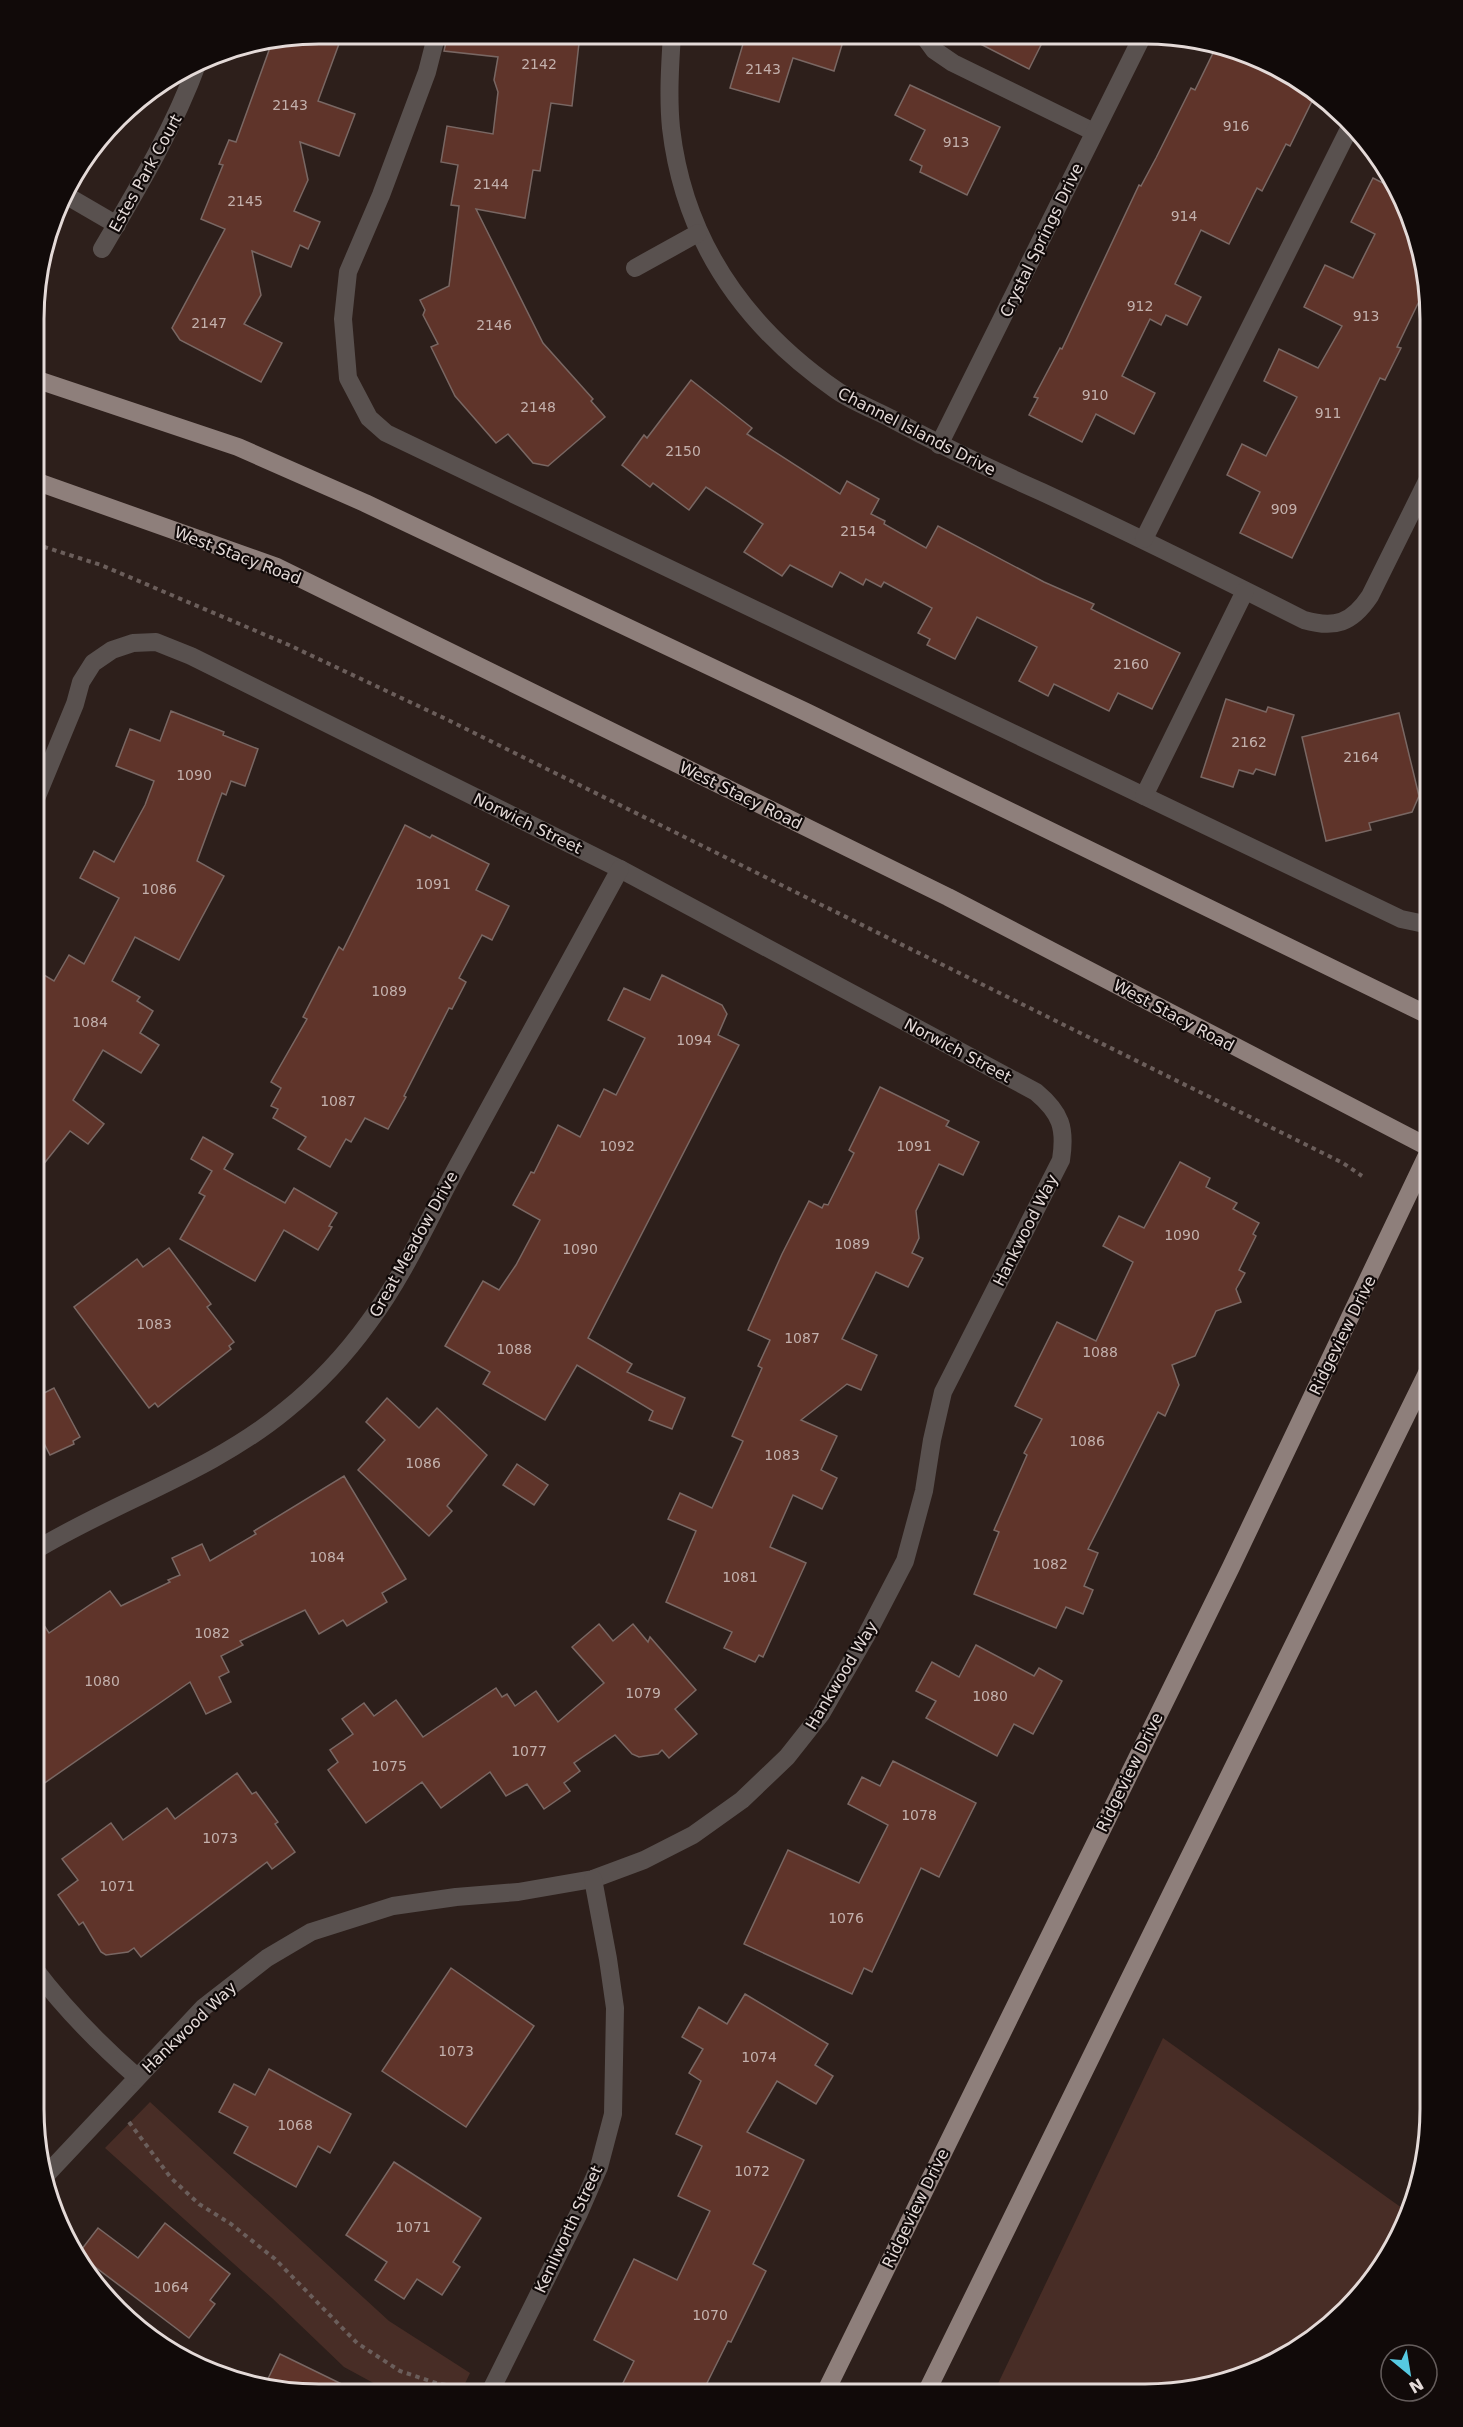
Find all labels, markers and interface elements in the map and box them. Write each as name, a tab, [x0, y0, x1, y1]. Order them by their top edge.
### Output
house number: 2142	[521, 56, 557, 72]
house number: 2143	[745, 61, 781, 77]
house number: 2143	[272, 97, 308, 113]
street label: Estes Park Court	[105, 111, 186, 235]
house number: 916	[1223, 118, 1249, 134]
house number: 913	[943, 134, 969, 150]
street label: Crystal Springs Drive	[996, 160, 1087, 320]
house number: 2144	[473, 176, 509, 192]
house number: 2145	[227, 193, 263, 209]
house number: 914	[1171, 208, 1197, 224]
house number: 912	[1127, 298, 1153, 314]
house number: 913	[1353, 308, 1379, 324]
house number: 2147	[191, 315, 227, 331]
house number: 2146	[476, 317, 512, 333]
street label: Channel Islands Drive	[835, 383, 999, 480]
house number: 910	[1082, 387, 1108, 403]
house number: 2148	[520, 399, 556, 415]
house number: 911	[1315, 405, 1341, 421]
house number: 2150	[665, 443, 701, 459]
house number: 909	[1271, 501, 1297, 517]
street label: West Stacy Road	[172, 523, 304, 588]
house number: 2154	[840, 523, 876, 539]
house number: 2160	[1113, 656, 1149, 672]
house number: 2162	[1231, 734, 1267, 750]
house number: 2164	[1343, 749, 1379, 765]
street label: West Stacy Road	[676, 758, 805, 833]
house number: 1090	[176, 767, 212, 783]
street label: Norwich Street	[470, 789, 585, 858]
house number: 1091	[415, 876, 451, 892]
house number: 1086	[141, 881, 177, 897]
street label: West Stacy Road	[1110, 976, 1237, 1055]
house number: 1089	[371, 983, 407, 999]
house number: 1084	[72, 1014, 108, 1030]
street label: Norwich Street	[901, 1014, 1015, 1087]
house number: 1094	[676, 1032, 712, 1048]
house number: 1087	[320, 1093, 356, 1109]
house number: 1092	[599, 1138, 635, 1154]
house number: 1091	[896, 1138, 932, 1154]
street label: Great Meadow Drive	[365, 1168, 461, 1321]
street label: Hankwood Way	[989, 1171, 1062, 1289]
house number: 1090	[1164, 1227, 1200, 1243]
house number: 1089	[834, 1236, 870, 1252]
house number: 1090	[562, 1241, 598, 1257]
street label: Ridgeview Drive	[1305, 1272, 1380, 1398]
house number: 1083	[136, 1316, 172, 1332]
house number: 1087	[784, 1330, 820, 1346]
house number: 1088	[496, 1341, 532, 1357]
house number: 1088	[1082, 1344, 1118, 1360]
house number: 1086	[1069, 1433, 1105, 1449]
house number: 1083	[764, 1447, 800, 1463]
house number: 1086	[405, 1455, 441, 1471]
house number: 1084	[309, 1549, 345, 1565]
house number: 1082	[1032, 1556, 1068, 1572]
house number: 1081	[722, 1569, 758, 1585]
street label: Hankwood Way	[802, 1618, 881, 1733]
house number: 1082	[194, 1625, 230, 1641]
house number: 1080	[84, 1673, 120, 1689]
house number: 1079	[625, 1685, 661, 1701]
house number: 1080	[972, 1688, 1008, 1704]
street label: Ridgeview Drive	[1092, 1709, 1167, 1835]
house number: 1077	[511, 1743, 547, 1759]
house number: 1075	[371, 1758, 407, 1774]
house number: 1078	[901, 1807, 937, 1823]
house number: 1073	[202, 1830, 238, 1846]
house number: 1071	[99, 1878, 135, 1894]
house number: 1076	[828, 1910, 864, 1926]
street label: Hankwood Way	[138, 1978, 240, 2077]
house number: 1073	[438, 2043, 474, 2059]
house number: 1074	[741, 2049, 777, 2065]
house number: 1068	[277, 2117, 313, 2133]
street label: Ridgeview Drive	[878, 2145, 953, 2271]
street label: Kenilworth Street	[531, 2163, 606, 2296]
house number: 1072	[734, 2163, 770, 2179]
house number: 1071	[395, 2219, 431, 2235]
house number: 1064	[153, 2279, 189, 2295]
house number: 1070	[692, 2307, 728, 2323]
north arrow	[1379, 2343, 1439, 2403]
text: N	[1406, 2374, 1427, 2397]

